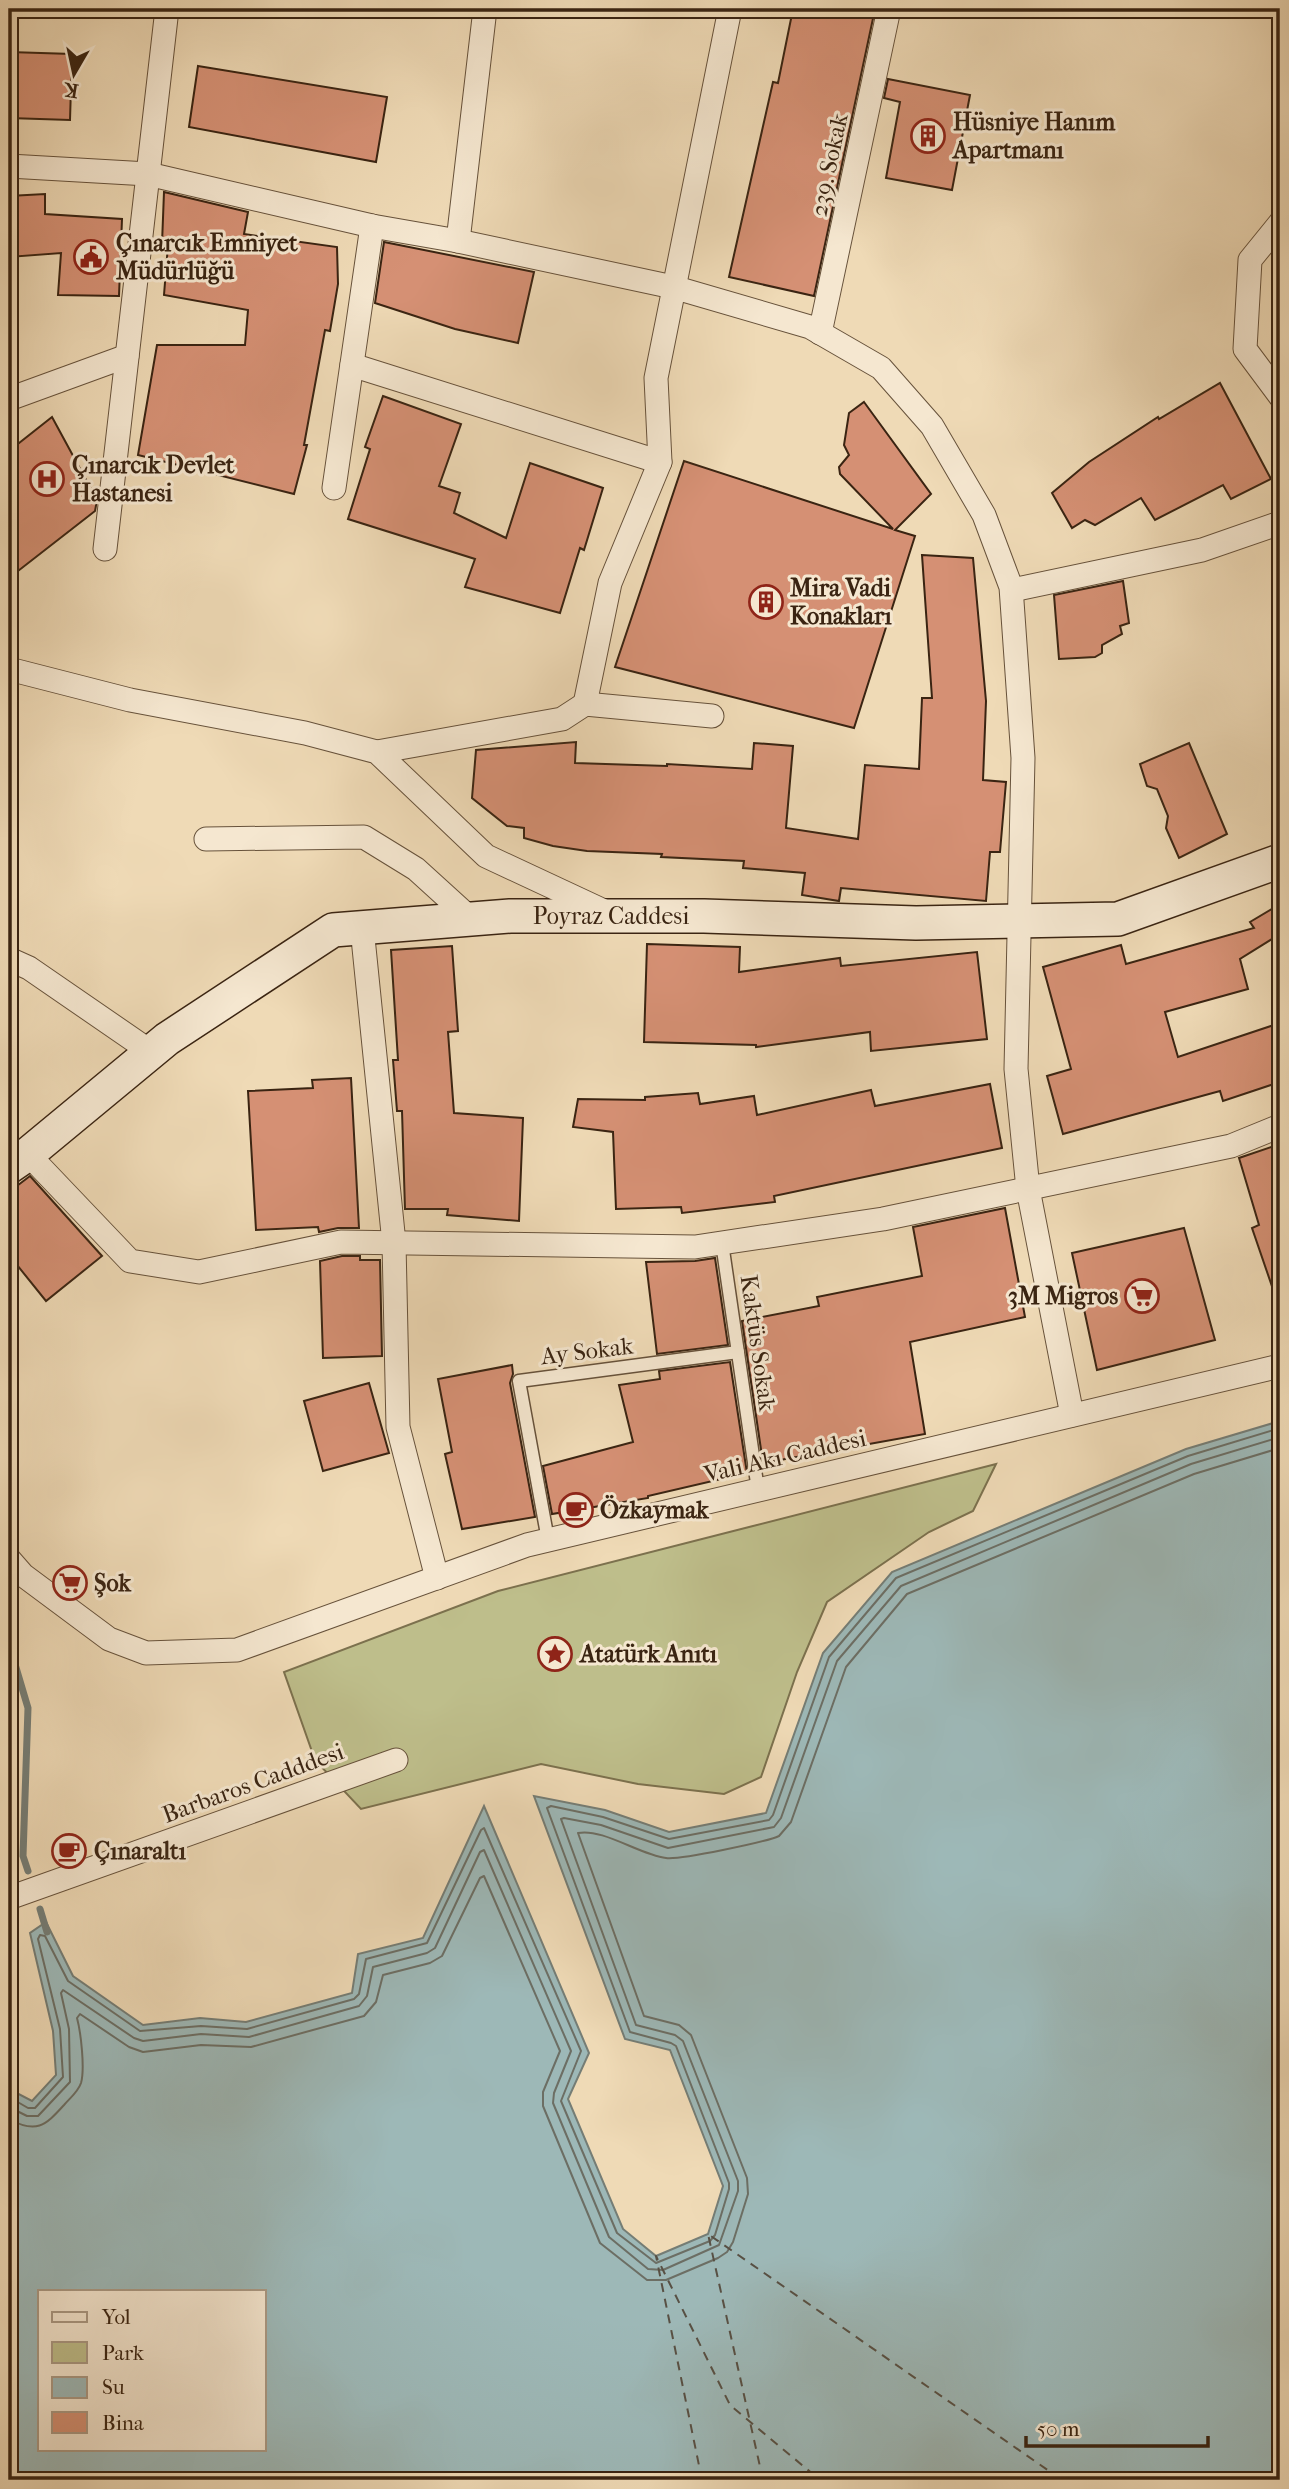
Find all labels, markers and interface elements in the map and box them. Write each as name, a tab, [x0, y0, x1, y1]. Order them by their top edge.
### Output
north arrow	[38, 38, 108, 108]
text: K	[62, 78, 80, 102]
place label: Hüsniye Hanım Apartmanı	[951, 108, 1116, 164]
street label: 239. Sokak	[804, 110, 854, 219]
building icon: Hüsniye Hanım Apartmanı	[909, 117, 947, 155]
place label: Çınarcık Emniyet Müdürlüğü	[116, 229, 298, 285]
public building icon: Çınarcık Emniyet Müdürlüğü	[72, 238, 110, 276]
place label: Çınarcık Devlet Hastanesi	[72, 451, 235, 507]
hospital icon: Çınarcık Devlet Hastanesi	[28, 460, 66, 498]
place label: Mira Vadi Konakları	[790, 574, 892, 630]
building icon: Mira Vadi Konakları	[747, 583, 785, 621]
street label: Poyraz Caddesi	[533, 902, 689, 930]
street label: Kaktüs Sokak	[735, 1273, 782, 1414]
supermarket icon: 3M Migros	[1123, 1277, 1161, 1315]
place label: 3M Migros	[1008, 1282, 1118, 1310]
street label: Ay Sokak	[538, 1331, 635, 1371]
street label: Vali Akı Caddesi	[700, 1424, 869, 1488]
cafe icon: Özkaymak	[557, 1491, 595, 1529]
place label: Özkaymak	[600, 1494, 709, 1524]
supermarket icon: Şok	[51, 1564, 89, 1602]
place label: Şok	[94, 1569, 131, 1598]
place icon: Atatürk Anıtı	[536, 1635, 574, 1673]
place label: Atatürk Anıtı	[578, 1640, 718, 1668]
street label: Barbaros Cadddesi	[158, 1737, 348, 1829]
cafe icon: Çınaraltı	[50, 1832, 88, 1870]
place label: Çınaraltı	[94, 1837, 187, 1866]
legend	[38, 2290, 266, 2450]
text: Yol	[101, 2305, 131, 2329]
text: Park	[102, 2341, 144, 2365]
text: Su	[102, 2375, 125, 2399]
scale bar	[1026, 2405, 1208, 2449]
text: Bina	[102, 2411, 144, 2435]
text: 50 m	[1037, 2417, 1080, 2441]

